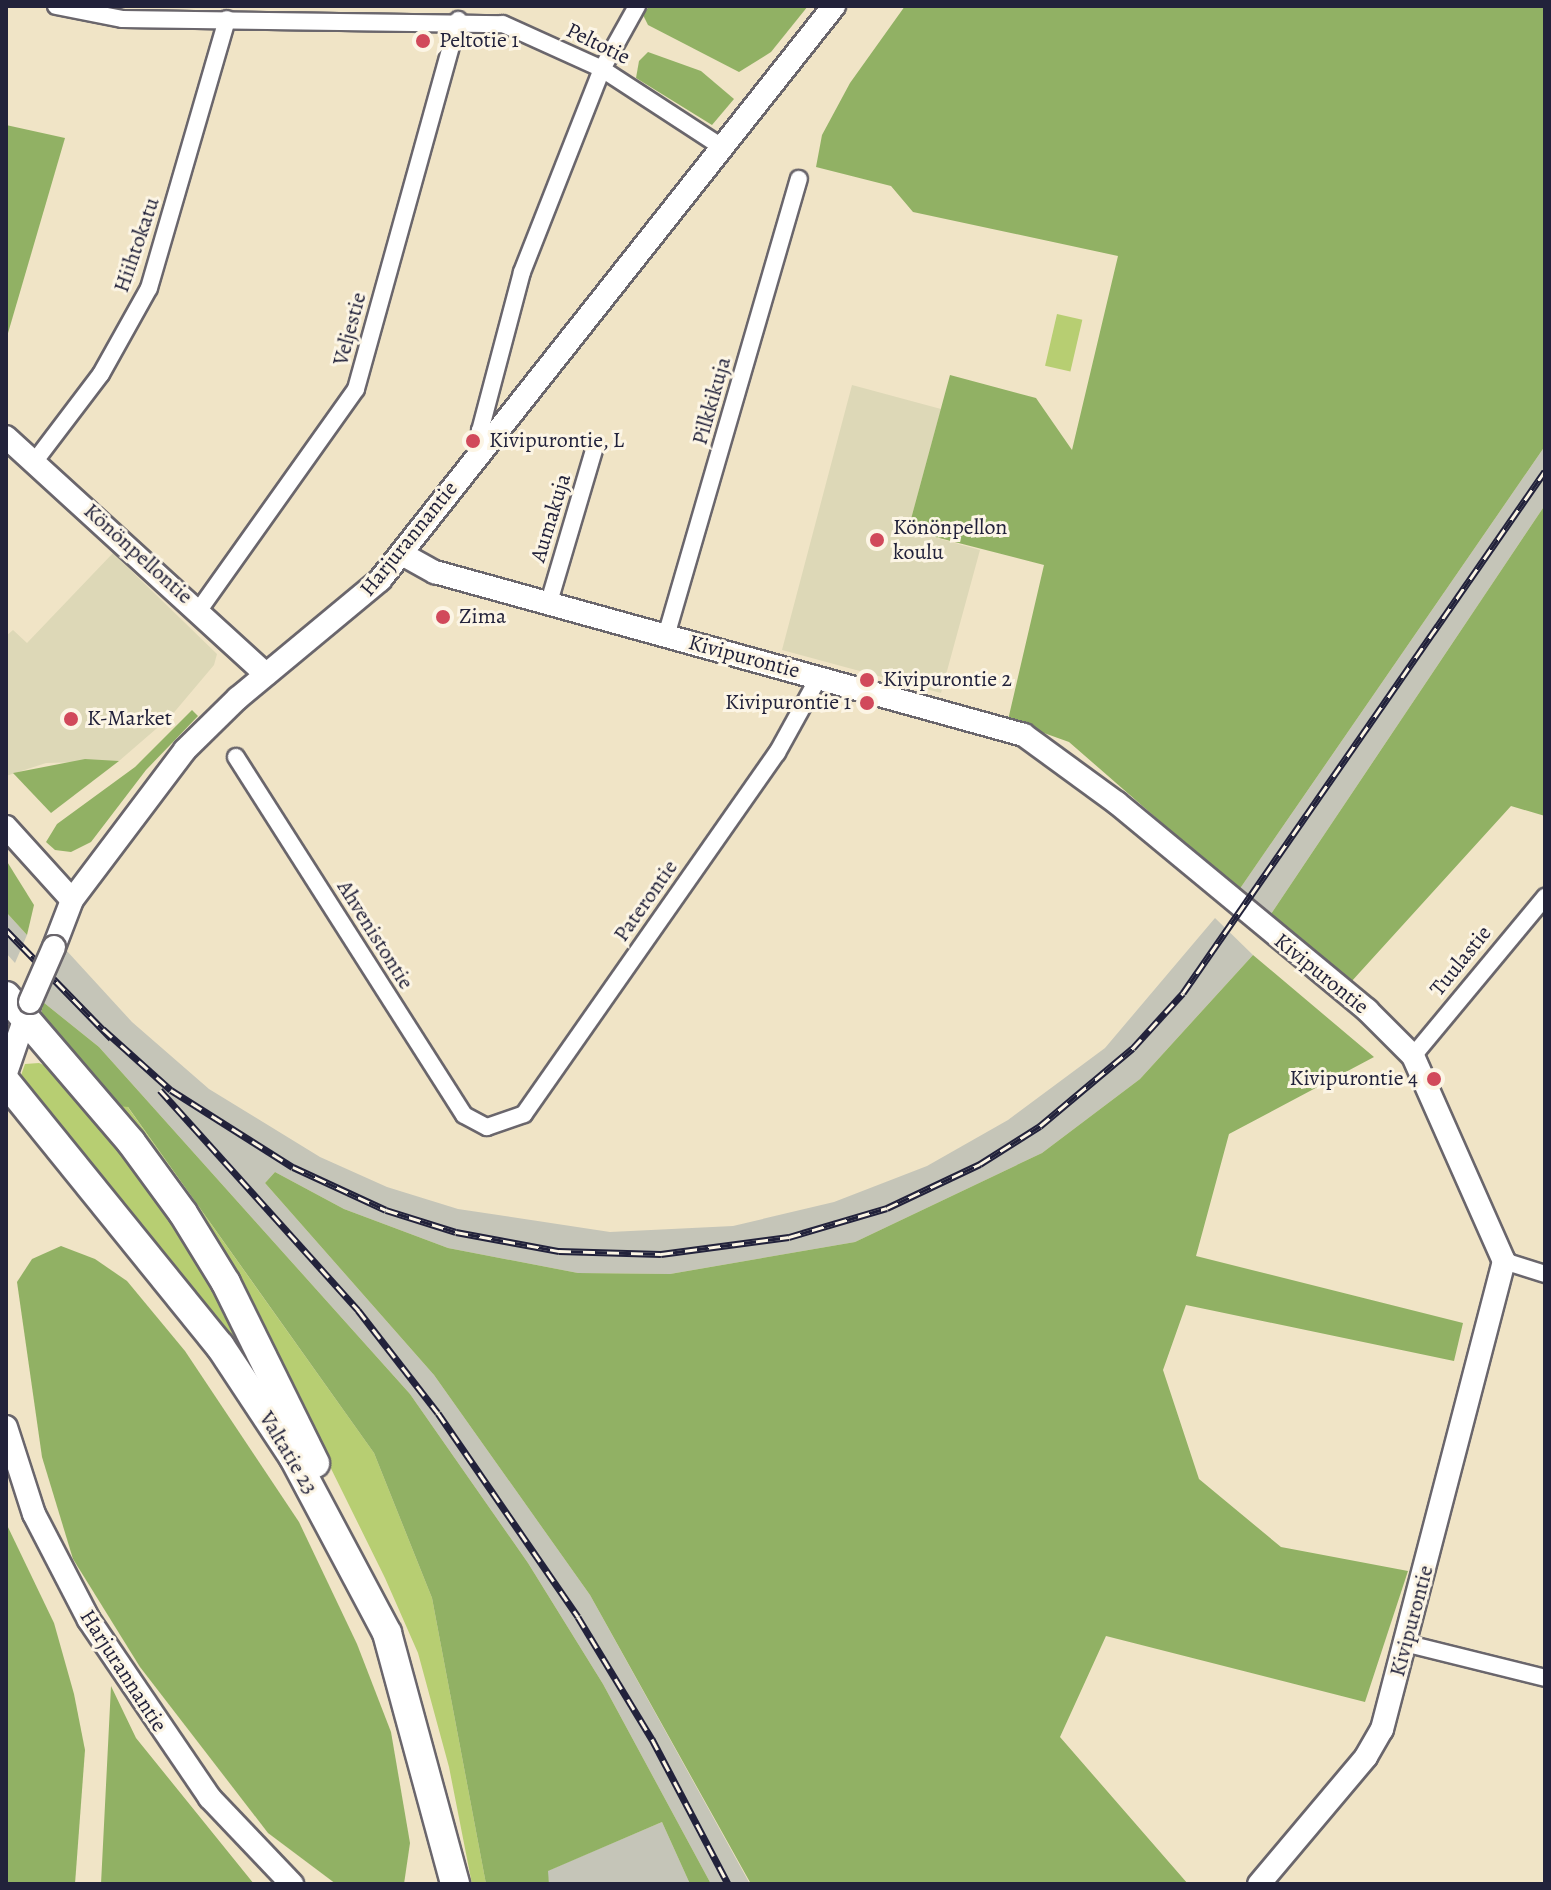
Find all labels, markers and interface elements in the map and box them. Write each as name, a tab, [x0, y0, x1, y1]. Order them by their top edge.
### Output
street label: Peltotie	[562, 17, 634, 71]
place label: Peltotie 1	[439, 28, 519, 54]
marker: Peltotie 1	[414, 32, 432, 50]
street label: Hiihtokatu	[108, 194, 166, 296]
street label: Veljestie	[328, 290, 372, 368]
street label: Pilkkikuja	[687, 354, 737, 448]
place label: Kivipurontie, L	[489, 428, 624, 454]
marker: Kivipurontie, L	[464, 432, 482, 450]
street label: Aumakuja	[525, 470, 577, 566]
street label: Harjurannantie	[355, 476, 463, 602]
street label: Könönpellontie	[78, 498, 198, 610]
place label: Könönpellon koulu	[893, 514, 1007, 566]
marker: Könönpellon koulu	[868, 531, 886, 549]
place label: Zima	[459, 604, 506, 630]
marker: Zima	[434, 608, 452, 626]
street label: Kivipurontie	[685, 629, 803, 685]
place label: Kivipurontie 2	[883, 667, 1012, 693]
marker: Kivipurontie 2	[858, 671, 876, 689]
place label: Kivipurontie 1	[725, 690, 851, 716]
marker: Kivipurontie 1	[858, 694, 876, 712]
place label: K-Market	[87, 706, 172, 732]
marker: K-Market	[62, 710, 80, 728]
street label: Paterontie	[608, 855, 684, 947]
street label: Ahvenistontie	[331, 876, 419, 994]
street label: Tuulastie	[1425, 920, 1497, 1002]
street label: Kivipurontie	[1268, 928, 1374, 1020]
place label: Kivipurontie 4	[1290, 1066, 1418, 1092]
marker: Kivipurontie 4	[1425, 1070, 1443, 1088]
street label: Valtatie 23	[253, 1407, 323, 1499]
street label: Kivipurontie	[1384, 1562, 1440, 1680]
street label: Harjurannantie	[74, 1605, 172, 1737]

